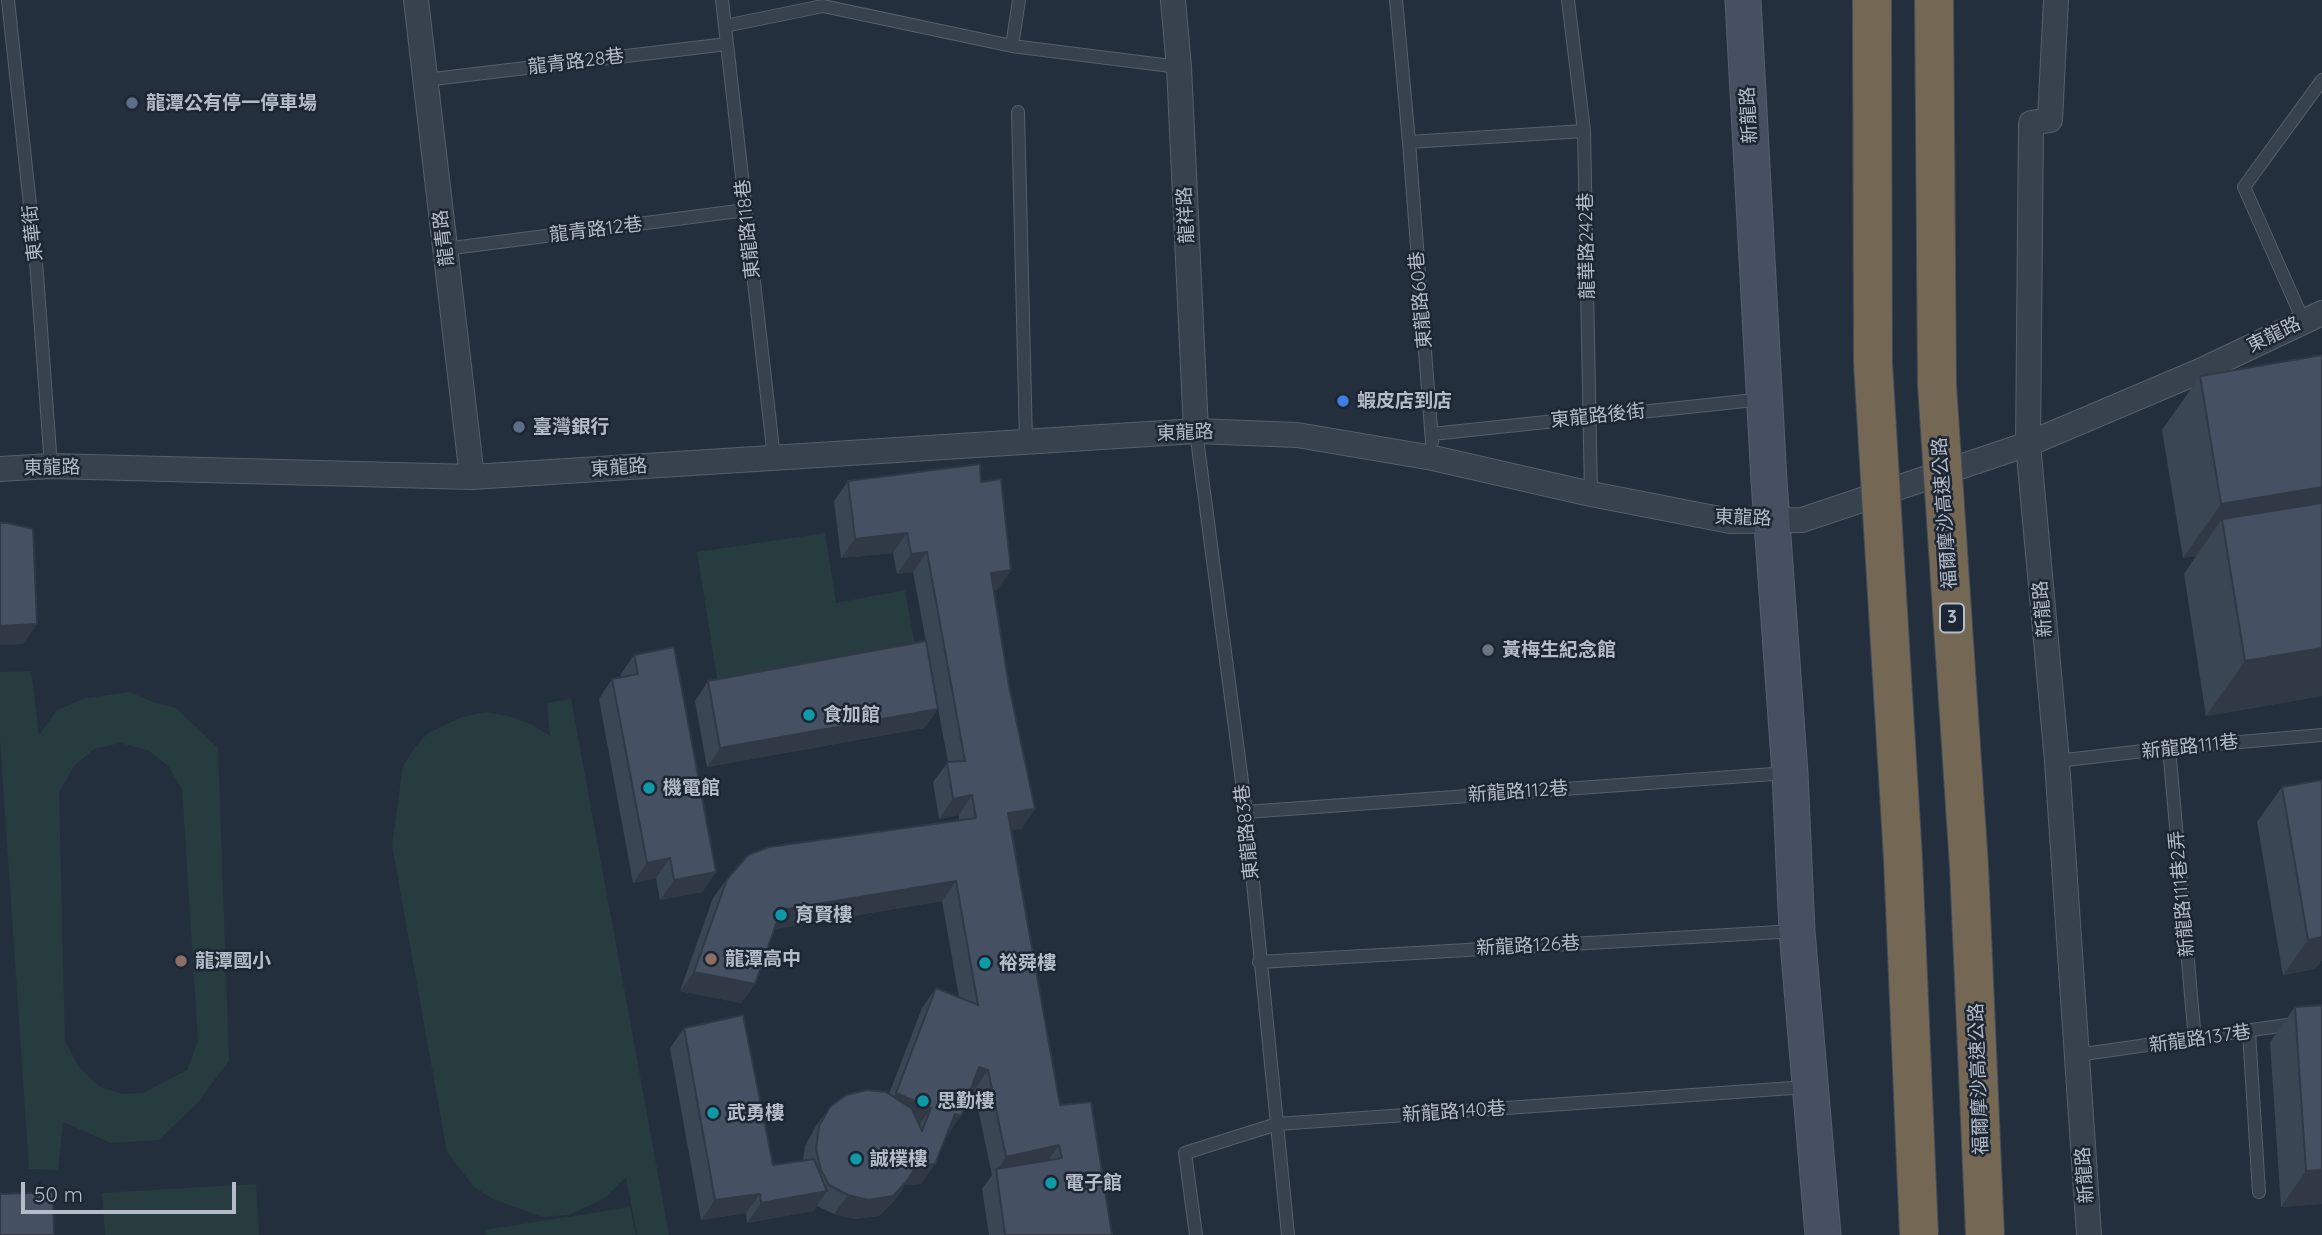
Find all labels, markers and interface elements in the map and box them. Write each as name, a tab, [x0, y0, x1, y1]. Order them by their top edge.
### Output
street label: 龍青路28巷	[527, 45, 625, 79]
street label: 新龍路	[1736, 86, 1762, 144]
place label: 龍潭公有停一停車場	[146, 92, 317, 114]
marker: 龍潭公有停一停車場	[124, 95, 140, 111]
street label: 東龍路118巷	[731, 178, 765, 280]
street label: 龍祥路	[1173, 186, 1199, 244]
street label: 龍華路242巷	[1575, 192, 1599, 300]
street label: 東華街	[19, 203, 47, 263]
street label: 龍青路	[429, 208, 459, 268]
street label: 龍青路12巷	[548, 213, 644, 247]
street label: 東龍路60巷	[1405, 250, 1437, 350]
street label: 東龍路	[2243, 312, 2305, 358]
place label: 蝦皮店到店	[1357, 390, 1452, 412]
marker: 蝦皮店到店	[1335, 393, 1351, 409]
street label: 東龍路後街	[1550, 400, 1646, 432]
place label: 臺灣銀行	[533, 416, 609, 438]
marker: 臺灣銀行	[511, 419, 527, 435]
street label: 東龍路	[1156, 421, 1214, 445]
street label: 福爾摩沙高速公路	[1928, 436, 1962, 590]
street label: 東龍路	[590, 455, 648, 481]
street label: 東龍路	[23, 456, 81, 480]
street label: 東龍路	[1714, 506, 1772, 530]
street label: 新龍路	[2029, 580, 2057, 638]
road number: 3	[1940, 604, 1964, 632]
place label: 黃梅生紀念館	[1502, 639, 1616, 661]
marker: 黃梅生紀念館	[1480, 642, 1496, 658]
place label: 食加館	[823, 704, 880, 726]
marker: 食加館	[801, 707, 817, 723]
street label: 新龍路111巷	[2141, 731, 2239, 763]
place label: 機電館	[663, 777, 720, 799]
street label: 新龍路112巷	[1467, 777, 1569, 807]
marker: 機電館	[641, 780, 657, 796]
street label: 東龍路83巷	[1231, 783, 1263, 881]
street label: 新龍路111巷2弄	[2165, 830, 2199, 958]
place label: 育賢樓	[795, 904, 852, 926]
marker: 育賢樓	[773, 907, 789, 923]
street label: 新龍路126巷	[1476, 932, 1580, 960]
place label: 龍潭高中	[725, 948, 801, 970]
place label: 龍潭國小	[195, 950, 271, 972]
marker: 龍潭高中	[703, 951, 719, 967]
place label: 裕舜樓	[999, 952, 1056, 974]
marker: 龍潭國小	[173, 953, 189, 969]
marker: 裕舜樓	[977, 955, 993, 971]
street label: 福爾摩沙高速公路	[1965, 1003, 1993, 1155]
street label: 新龍路137巷	[2148, 1021, 2252, 1057]
place label: 思勤樓	[937, 1090, 994, 1112]
marker: 思勤樓	[915, 1093, 931, 1109]
street label: 新龍路140巷	[1401, 1097, 1507, 1127]
place label: 武勇樓	[727, 1102, 784, 1124]
marker: 武勇樓	[705, 1105, 721, 1121]
street label: 新龍路	[2072, 1146, 2098, 1204]
place label: 誠樸樓	[870, 1148, 927, 1170]
marker: 誠樸樓	[848, 1151, 864, 1167]
scale bar	[24, 1168, 240, 1212]
place label: 電子館	[1065, 1172, 1122, 1194]
marker: 電子館	[1043, 1175, 1059, 1191]
text: 50 m	[34, 1181, 83, 1207]

